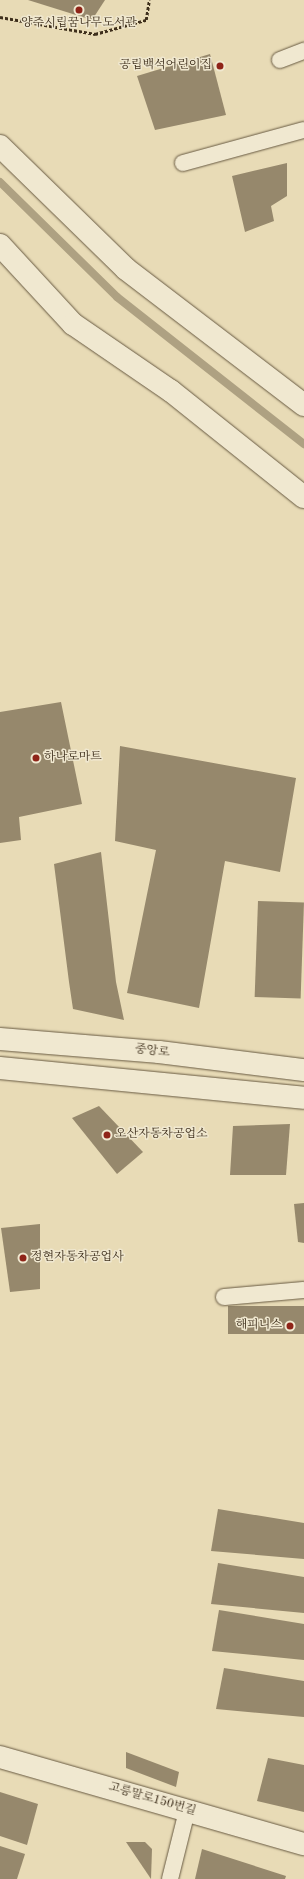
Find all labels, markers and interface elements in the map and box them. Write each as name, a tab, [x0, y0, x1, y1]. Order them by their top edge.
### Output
marker: 양주시립꿈나무도서관	[74, 5, 84, 15]
place label: 양주시립꿈나무도서관	[21, 17, 137, 31]
place label: 공립백석어린이집	[119, 59, 212, 73]
marker: 공립백석어린이집	[215, 61, 225, 71]
place label: 하나로마트	[44, 751, 102, 765]
marker: 하나로마트	[31, 753, 41, 763]
street label: 중앙로	[134, 1043, 170, 1061]
place label: 오산자동차공업소	[115, 1128, 208, 1142]
marker: 오산자동차공업소	[102, 1130, 112, 1140]
place label: 정현자동차공업사	[31, 1251, 124, 1265]
marker: 정현자동차공업사	[18, 1253, 28, 1263]
place label: 해피니스	[236, 1319, 282, 1333]
marker: 해피니스	[285, 1321, 295, 1331]
street label: 고릉말로150번길	[107, 1781, 197, 1819]

